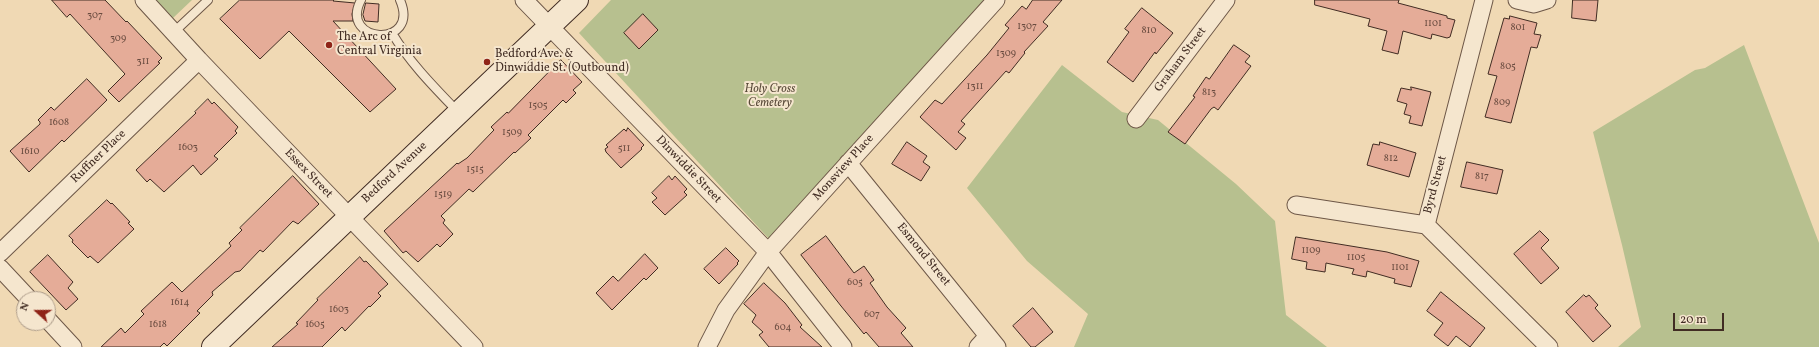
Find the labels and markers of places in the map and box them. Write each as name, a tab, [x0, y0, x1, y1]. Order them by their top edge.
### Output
place label: The Arc of Central Virginia	[337, 31, 422, 59]
marker: The Arc of Central Virginia	[324, 40, 334, 50]
place label: Bedford Ave. & Dinwiddie St. (Outbound)	[495, 48, 629, 76]
marker: Bedford Ave. & Dinwiddie St. (Outbound)	[482, 57, 492, 67]

